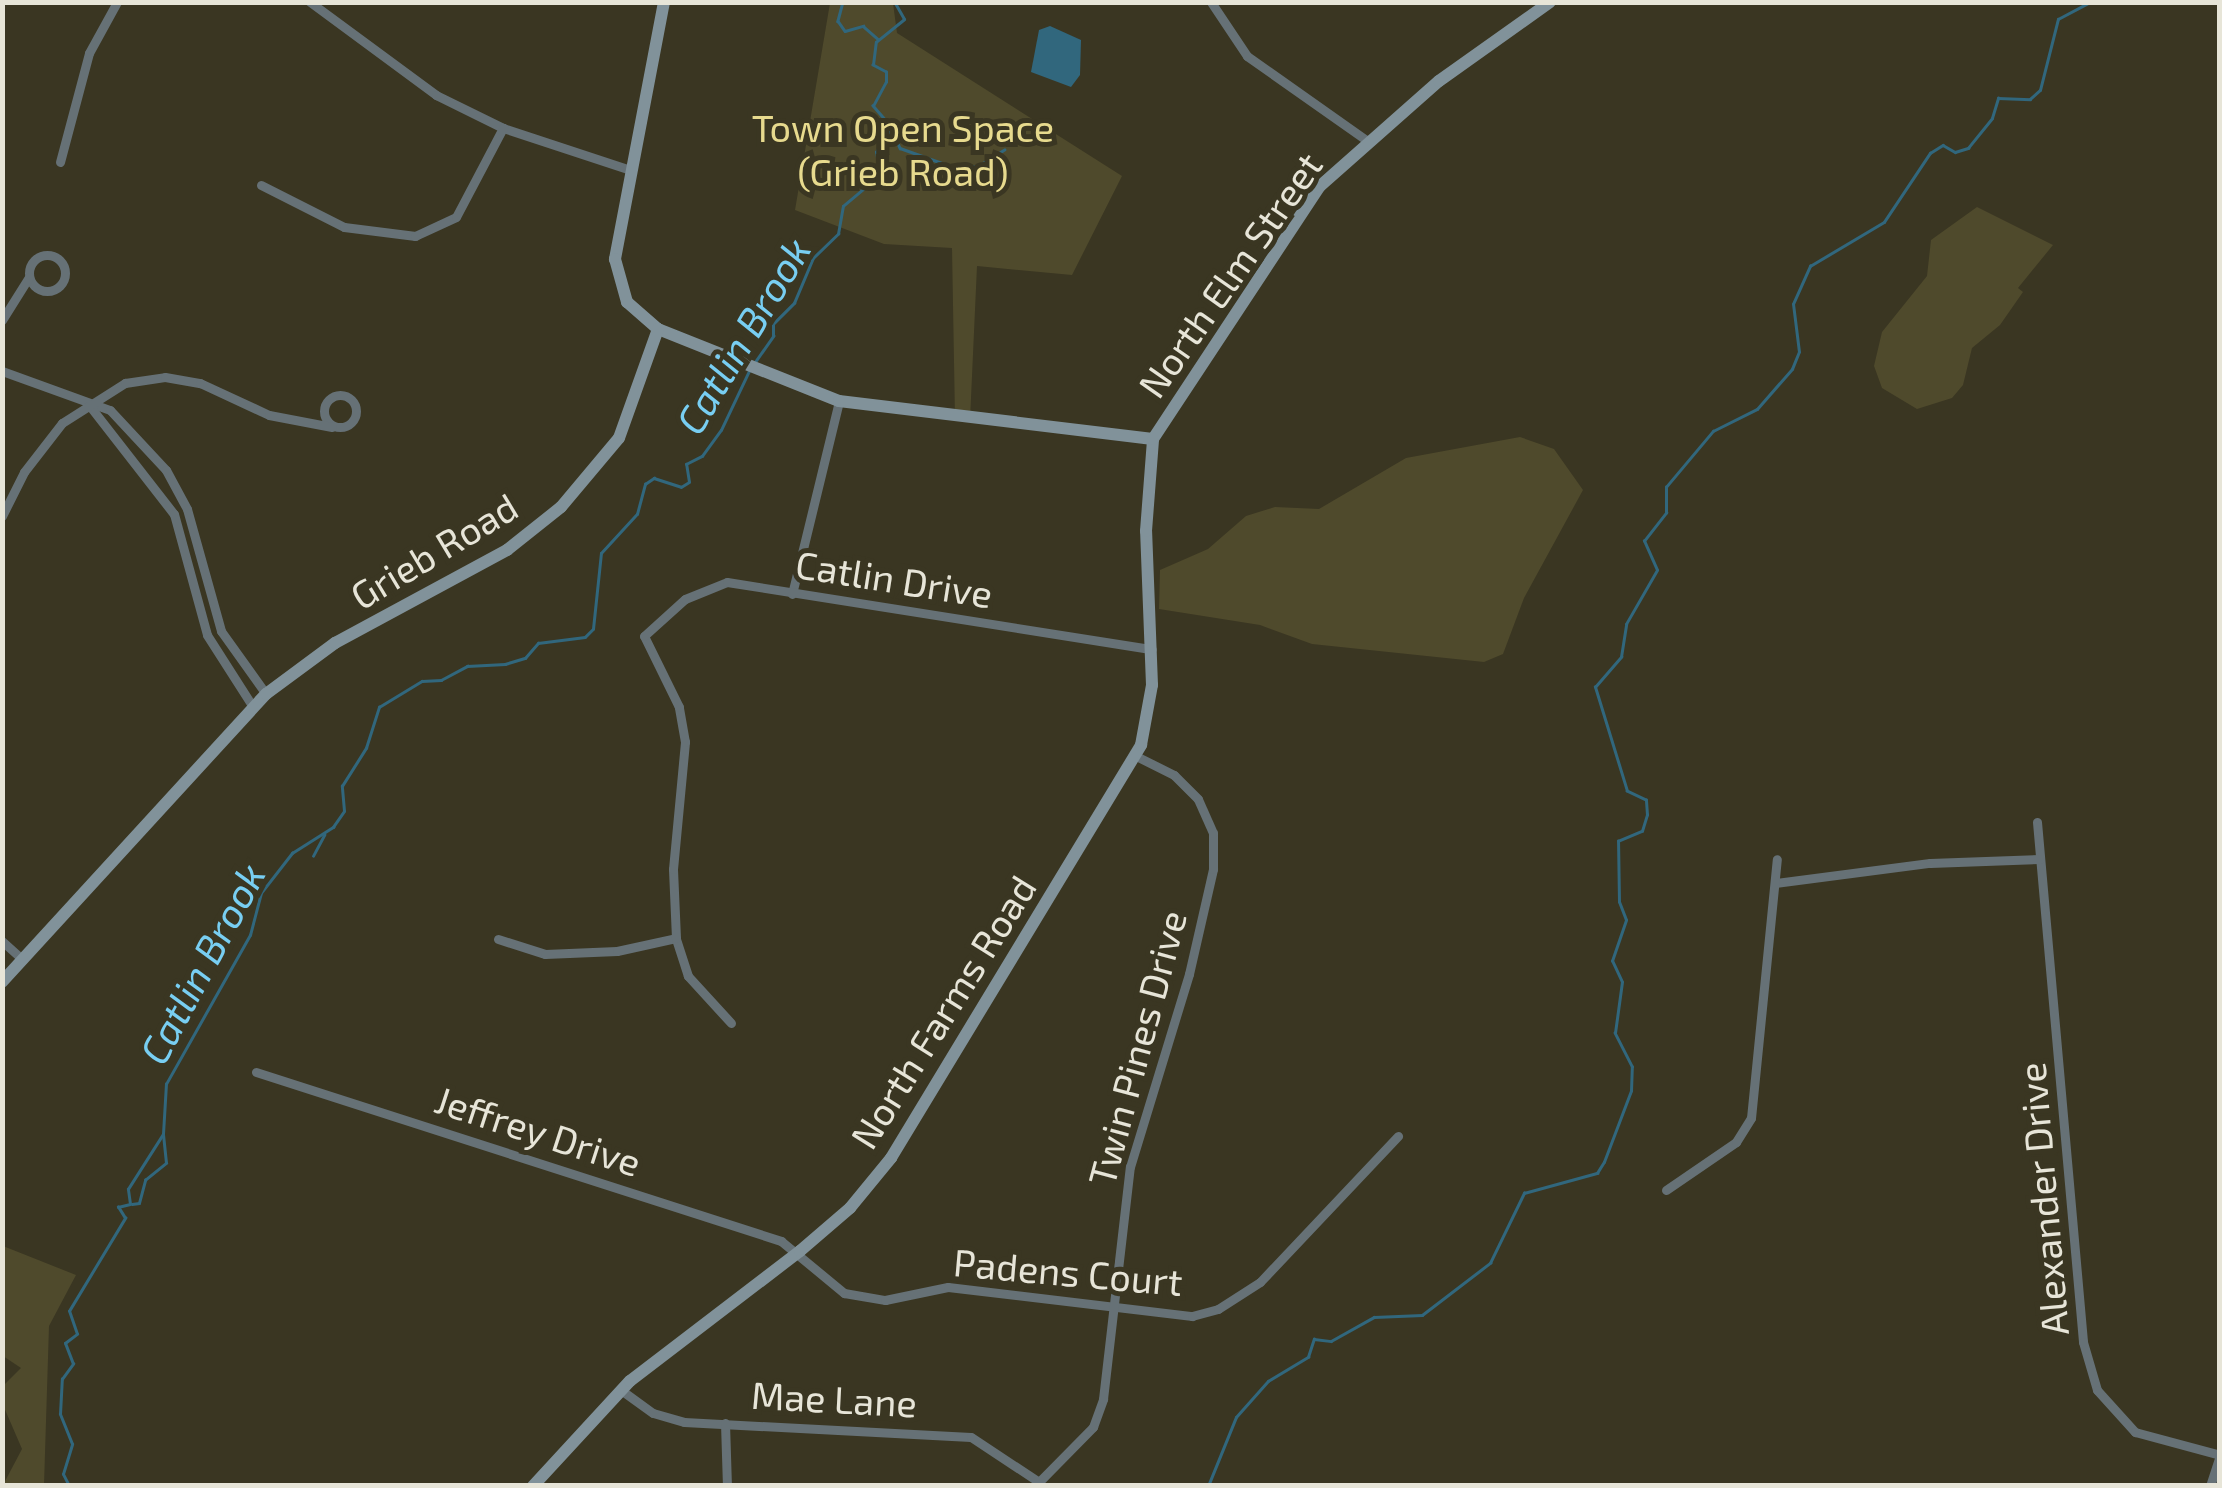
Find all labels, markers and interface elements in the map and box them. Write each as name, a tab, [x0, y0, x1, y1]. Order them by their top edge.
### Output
park label: Town Open Space (Grieb Road)	[752, 105, 1054, 194]
street label: North Elm Street	[1129, 144, 1331, 406]
water label: Catlin Brook	[665, 228, 819, 442]
street label: Grieb Road	[342, 483, 526, 619]
street label: Catlin Drive	[792, 541, 996, 617]
water label: Catlin Brook	[128, 854, 274, 1072]
street label: North Farms Road	[841, 867, 1045, 1157]
street label: Twin Pines Drive	[1078, 905, 1196, 1191]
street label: Alexander Drive	[2008, 1060, 2078, 1338]
street label: Jeffrey Drive	[429, 1076, 647, 1186]
street label: Padens Court	[952, 1239, 1184, 1305]
street label: Mae Lane	[750, 1372, 918, 1426]

